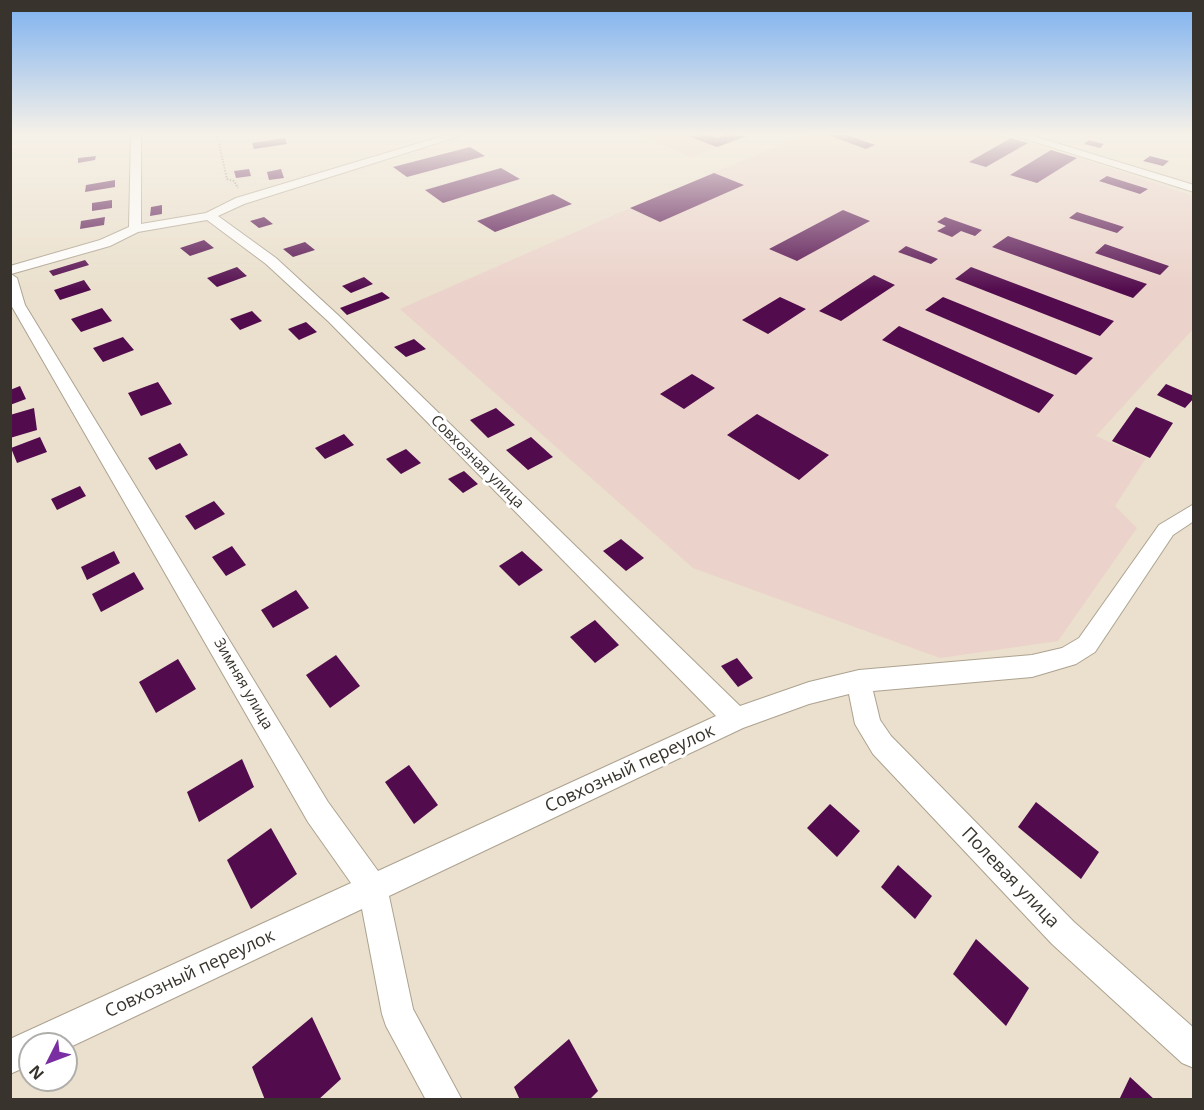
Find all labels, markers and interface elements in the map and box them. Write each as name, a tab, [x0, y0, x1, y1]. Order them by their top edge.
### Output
street label: Совхозная улица	[427, 412, 527, 512]
street label: Зимняя улица	[210, 635, 276, 733]
street label: Совхозный переулок	[542, 720, 718, 818]
street label: Полевая улица	[957, 823, 1063, 933]
street label: Совхозный переулок	[102, 925, 278, 1023]
north arrow	[18, 1032, 78, 1092]
text: N	[24, 1061, 49, 1085]

